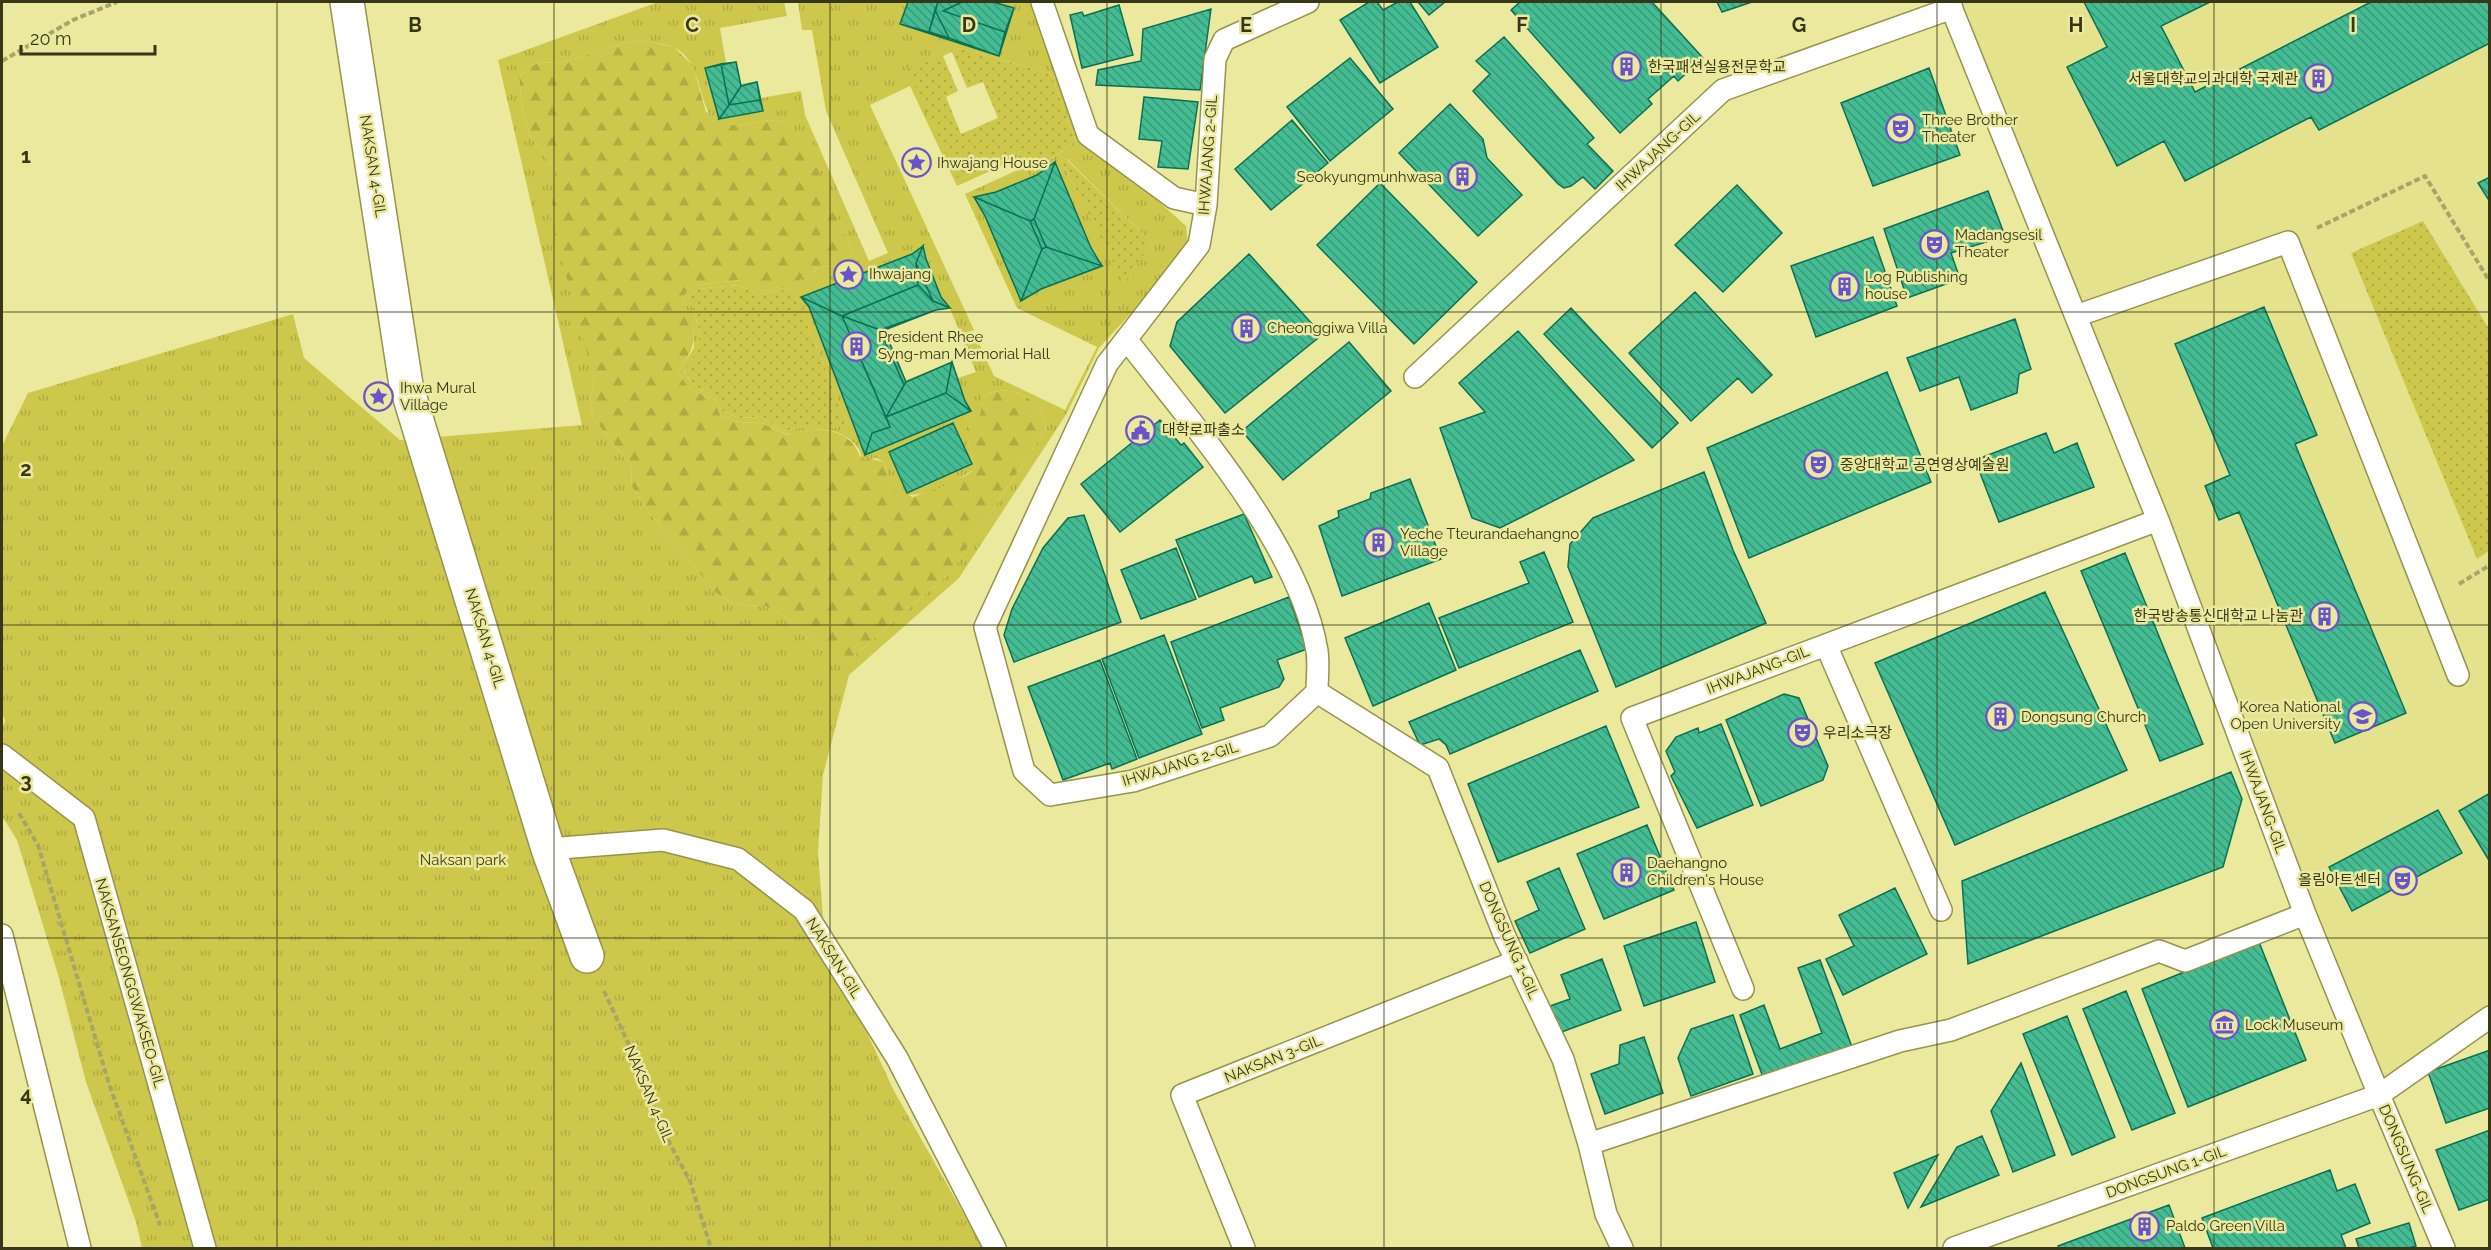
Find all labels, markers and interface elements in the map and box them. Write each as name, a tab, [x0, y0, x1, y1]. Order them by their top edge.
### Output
text: B	[408, 13, 422, 37]
text: C	[685, 13, 699, 37]
text: D	[962, 13, 976, 37]
text: E	[1240, 13, 1252, 37]
text: F	[1516, 13, 1528, 37]
text: G	[1792, 13, 1806, 37]
text: H	[2069, 13, 2083, 37]
text: I	[2350, 13, 2356, 37]
scale bar	[21, 18, 154, 56]
text: 20 m	[30, 28, 72, 49]
building icon: 한국패션실용전문학교	[1611, 51, 1643, 83]
place label: 한국패션실용전문학교	[1648, 58, 1786, 76]
building icon: 서울대학교의과대학 국제관	[2303, 63, 2335, 95]
place label: 서울대학교의과대학 국제관	[2129, 70, 2298, 88]
street label: IHWAJANG 2-GIL	[1195, 94, 1221, 216]
street label: IHWAJANG-GIL	[1612, 107, 1704, 195]
place label: Three Brother Theater	[1922, 111, 2019, 146]
street label: NAKSAN 4-GIL	[356, 113, 390, 219]
theatre icon: Three Brother Theater	[1885, 113, 1917, 145]
text: 1	[21, 144, 31, 168]
place icon: Ihwajang House	[900, 147, 932, 179]
place label: Ihwajang House	[937, 154, 1048, 172]
building icon: Seokyungmunhwasa	[1447, 161, 1479, 193]
place label: Seokyungmunhwasa	[1297, 168, 1442, 186]
place label: Madangsesil Theater	[1955, 226, 2043, 261]
theatre icon: Madangsesil Theater	[1918, 228, 1950, 260]
place icon: Ihwajang	[832, 258, 864, 290]
place label: Ihwajang	[869, 265, 931, 283]
place label: Log Publishing house	[1865, 268, 1968, 303]
building icon: Log Publishing house	[1828, 270, 1860, 302]
building icon: Cheonggiwa Villa	[1230, 312, 1262, 344]
place label: Cheonggiwa Villa	[1267, 319, 1388, 337]
place label: President Rhee Syng-man Memorial Hall	[878, 328, 1051, 363]
building icon: President Rhee Syng-man Memorial Hall	[841, 330, 873, 362]
place label: Ihwa Mural Village	[400, 379, 477, 414]
place icon: Ihwa Mural Village	[363, 381, 395, 413]
public building icon: 대학로파출소	[1125, 414, 1157, 446]
place label: 대학로파출소	[1162, 421, 1245, 439]
theatre icon: 중앙대학교 공연영상예술원	[1803, 449, 1835, 481]
place label: 중앙대학교 공연영상예술원	[1840, 456, 2009, 474]
text: 2	[20, 457, 32, 481]
place label: Yeche Tteurandaehangno Village	[1400, 525, 1579, 560]
building icon: Yeche Tteurandaehangno Village	[1363, 527, 1395, 559]
street label: NAKSAN 4-GIL	[461, 586, 509, 690]
building icon: 한국방송통신대학교 나눔관	[2308, 600, 2340, 632]
place label: 한국방송통신대학교 나눔관	[2134, 607, 2303, 625]
street label: IHWAJANG-GIL	[1704, 642, 1812, 698]
place label: Korea National Open University	[2230, 698, 2342, 733]
school or university icon: Korea National Open University	[2346, 700, 2378, 732]
building icon: Dongsung Church	[1984, 701, 2016, 733]
place label: Dongsung Church	[2021, 708, 2147, 726]
theatre icon: 우리소극장	[1786, 717, 1818, 749]
place label: 우리소극장	[1823, 724, 1892, 742]
street label: IHWAJANG 2-GIL	[1120, 738, 1240, 790]
street label: IHWAJANG-GIL	[2236, 748, 2290, 856]
text: 3	[20, 769, 32, 793]
park label: Naksan park	[420, 851, 506, 869]
place label: Daehangno Children's House	[1647, 854, 1764, 889]
building icon: Daehangno Children's House	[1610, 856, 1642, 888]
theatre icon: 올림아트센터	[2386, 864, 2418, 896]
place label: 올림아트센터	[2298, 871, 2381, 889]
street label: NAKSANSEONGGWAKSEO-GIL	[91, 876, 169, 1090]
street label: DONGSUNG 1-GIL	[1475, 878, 1543, 1002]
street label: NAKSAN-GIL	[802, 914, 866, 1002]
museum icon: Lock Museum	[2208, 1009, 2240, 1041]
place label: Lock Museum	[2245, 1016, 2343, 1034]
street label: NAKSAN 3-GIL	[1222, 1031, 1325, 1087]
street label: NAKSAN 4-GIL	[620, 1043, 678, 1145]
text: 4	[20, 1082, 32, 1106]
street label: DONGSUNG-GIL	[2375, 1102, 2437, 1216]
street label: DONGSUNG 1-GIL	[2103, 1142, 2229, 1202]
building icon: Paldo Green Villa	[2129, 1210, 2161, 1242]
place label: Paldo Green Villa	[2166, 1217, 2285, 1235]

